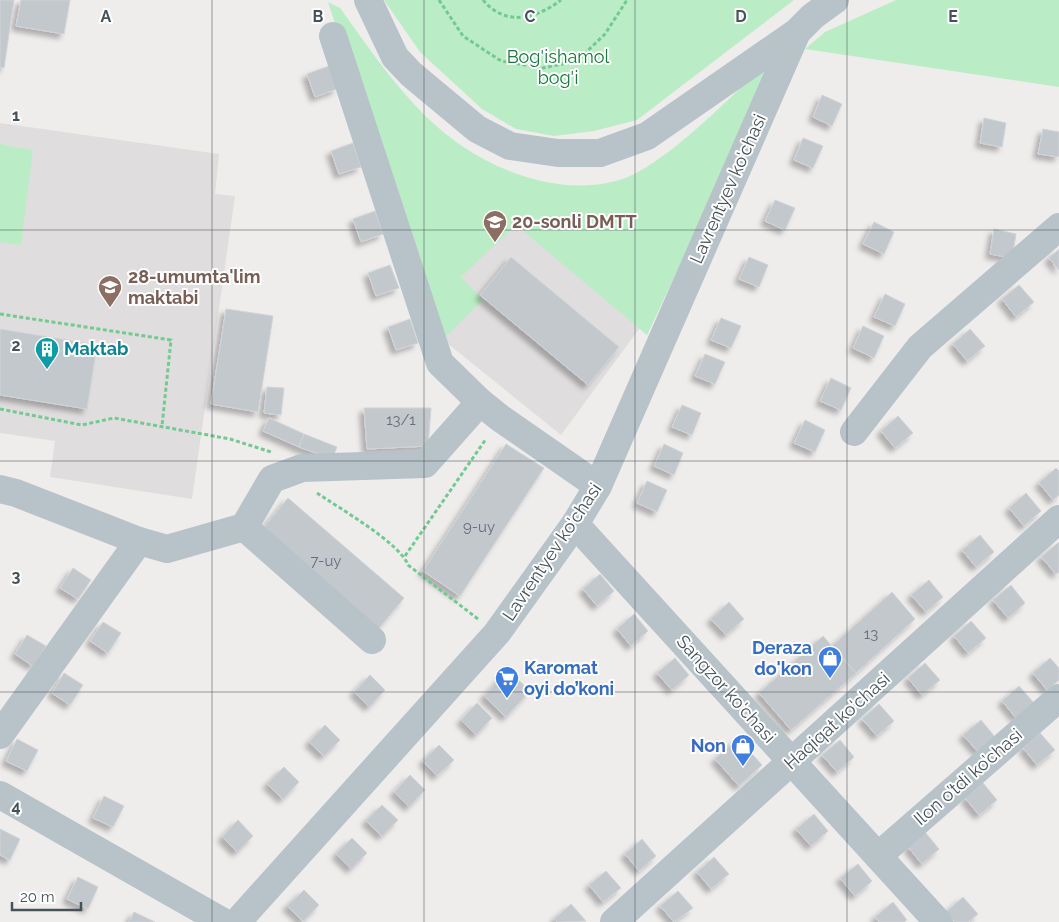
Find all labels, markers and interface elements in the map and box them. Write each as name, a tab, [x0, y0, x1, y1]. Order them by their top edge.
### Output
text: A	[101, 7, 112, 26]
text: B	[313, 7, 324, 26]
text: C	[525, 7, 536, 26]
text: D	[735, 7, 747, 26]
text: E	[948, 7, 958, 26]
park label: Bog'ishamol bog'i	[507, 46, 609, 88]
text: 1	[12, 106, 20, 125]
street label: Lavrentyev ko'chasi	[685, 111, 770, 267]
school or university icon: 20-sonli DMTT	[482, 209, 508, 243]
place label: 20-sonli DMTT	[512, 211, 637, 232]
place label: 28-umumta'lim maktabi	[128, 266, 260, 308]
school or university icon: 28-umumta'lim maktabi	[97, 274, 123, 308]
text: 2	[11, 336, 21, 355]
building icon: Maktab	[34, 336, 60, 370]
place label: Maktab	[64, 338, 129, 359]
house number: 13/1	[386, 411, 416, 429]
street label: Lavrentyev ko'chasi	[498, 479, 605, 624]
house number: 9-uy	[463, 518, 495, 536]
house number: 7-uy	[311, 552, 341, 570]
text: 3	[12, 567, 21, 586]
house number: 13	[864, 625, 878, 643]
street label: Sangzor ko'chasi	[673, 631, 780, 747]
place label: Deraza do'kon	[752, 637, 812, 679]
shop icon: Deraza do'kon	[817, 645, 843, 679]
place label: Karomat oyi do’koni	[524, 657, 614, 699]
supermarket icon: Karomat oyi do’koni	[494, 665, 520, 699]
street label: Haqiqat ko'chasi	[780, 668, 894, 774]
street label: Ilon o’tdi ko’chasi	[909, 724, 1026, 829]
shop icon: Non	[730, 733, 756, 767]
place label: Non	[691, 735, 726, 756]
text: 4	[11, 797, 21, 816]
scale bar	[12, 880, 81, 912]
text: 20 m	[20, 888, 55, 906]

